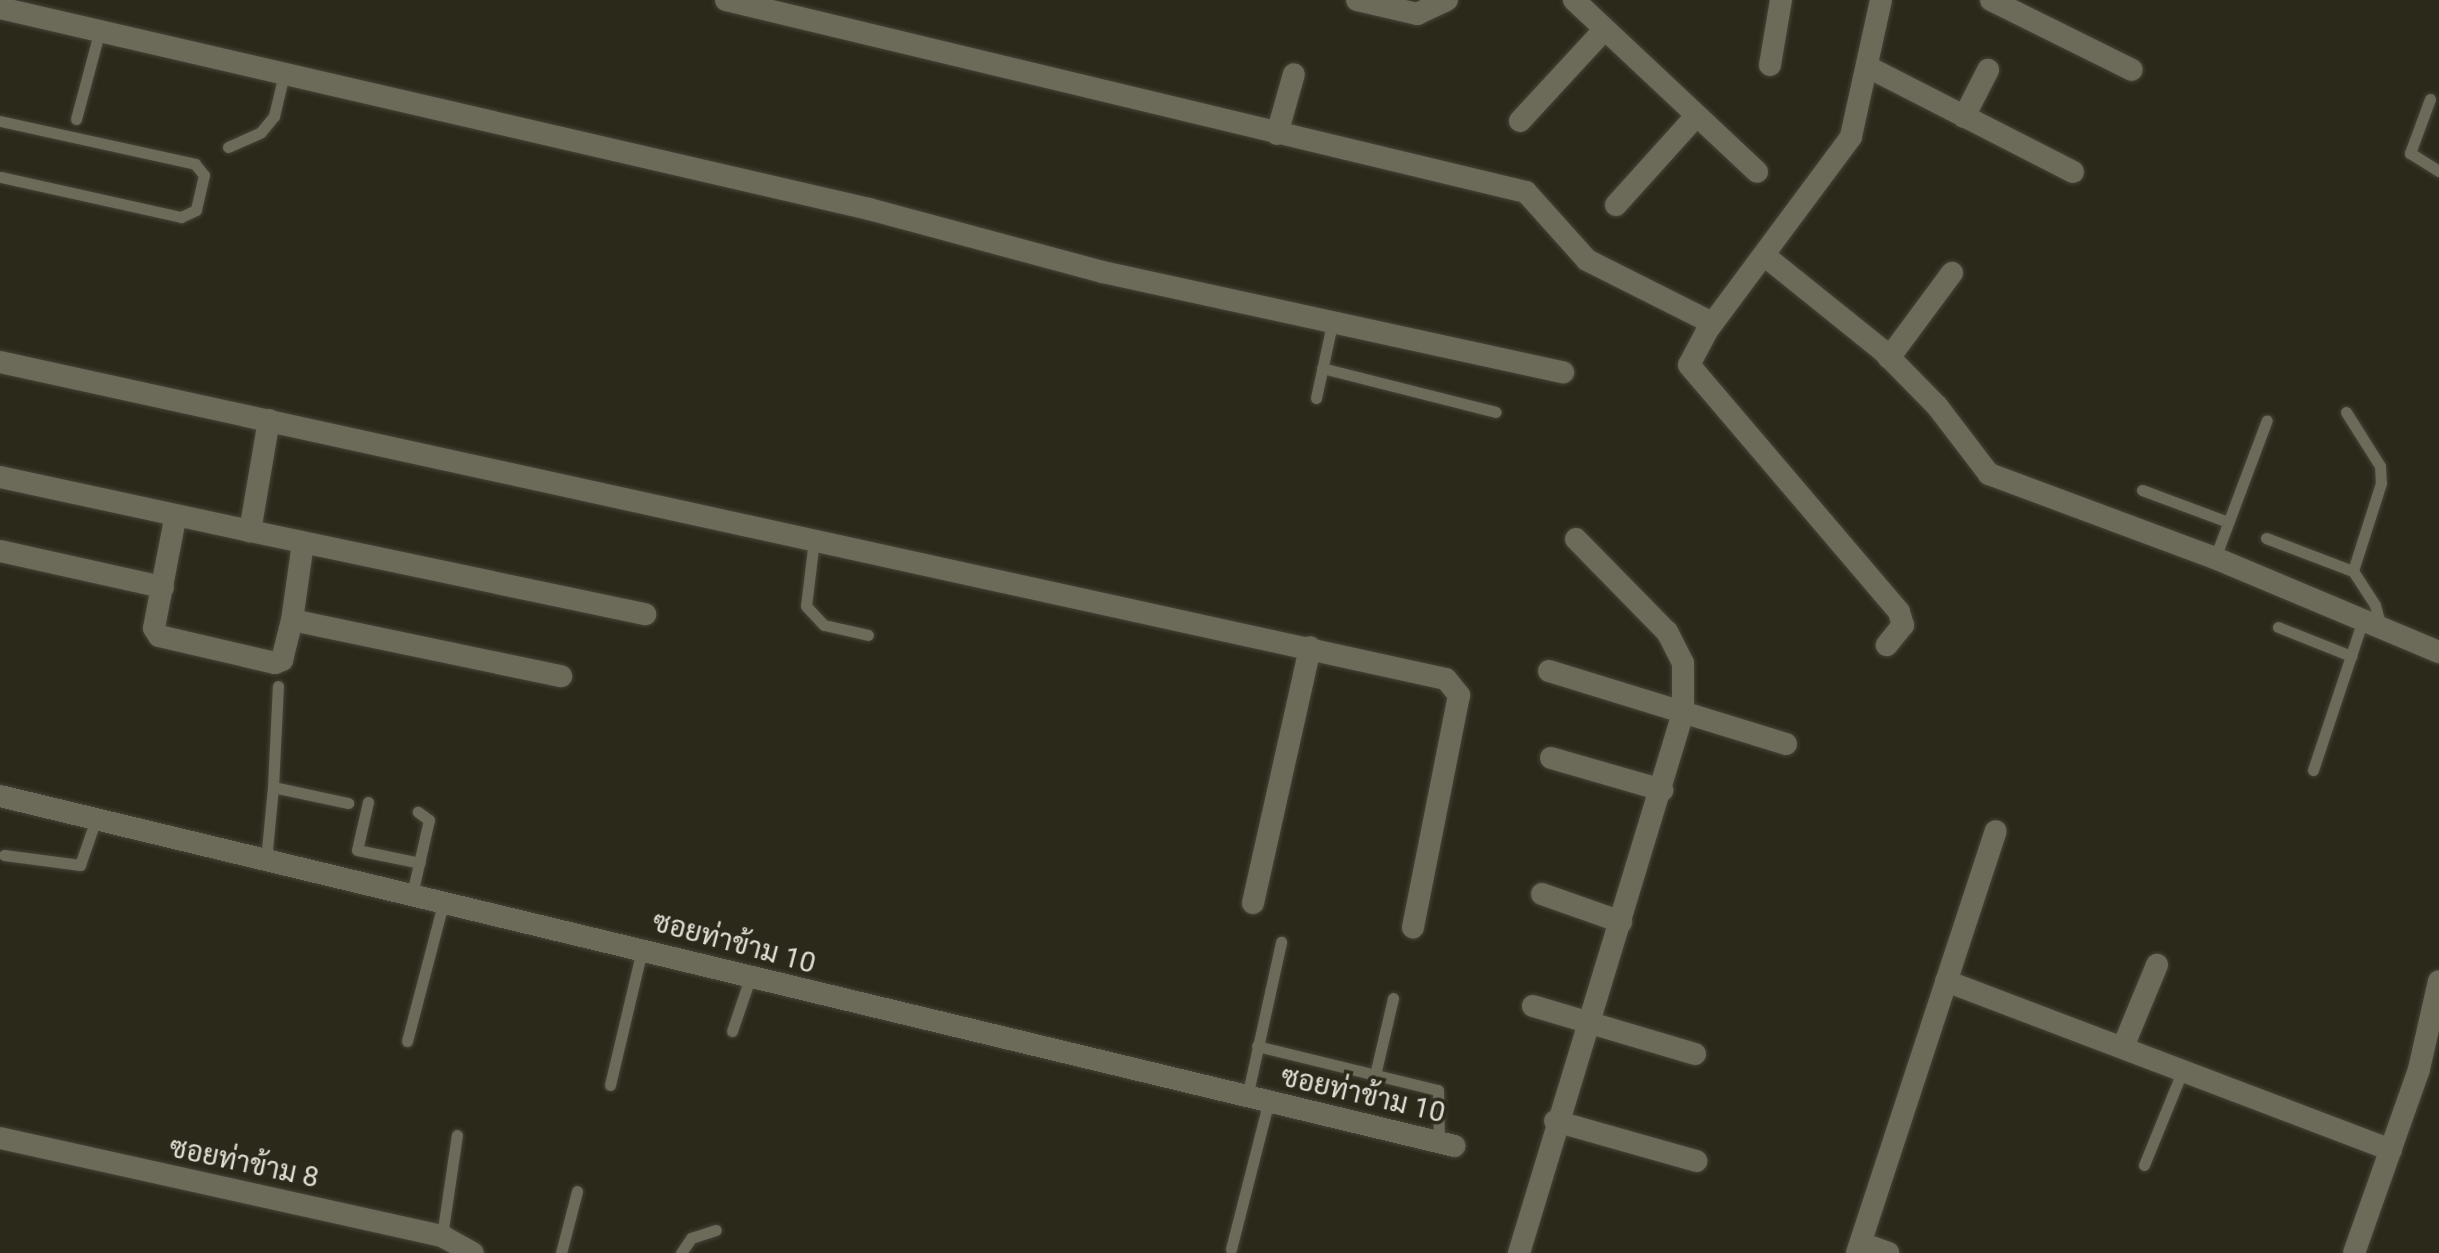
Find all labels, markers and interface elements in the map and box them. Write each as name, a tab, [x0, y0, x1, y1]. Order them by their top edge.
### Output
street label: ซอยท่าข้าม 10	[649, 905, 819, 981]
street label: ซอยท่าข้าม 10	[1278, 1060, 1448, 1130]
street label: ซอยท่าข้าม 8	[166, 1131, 322, 1195]

